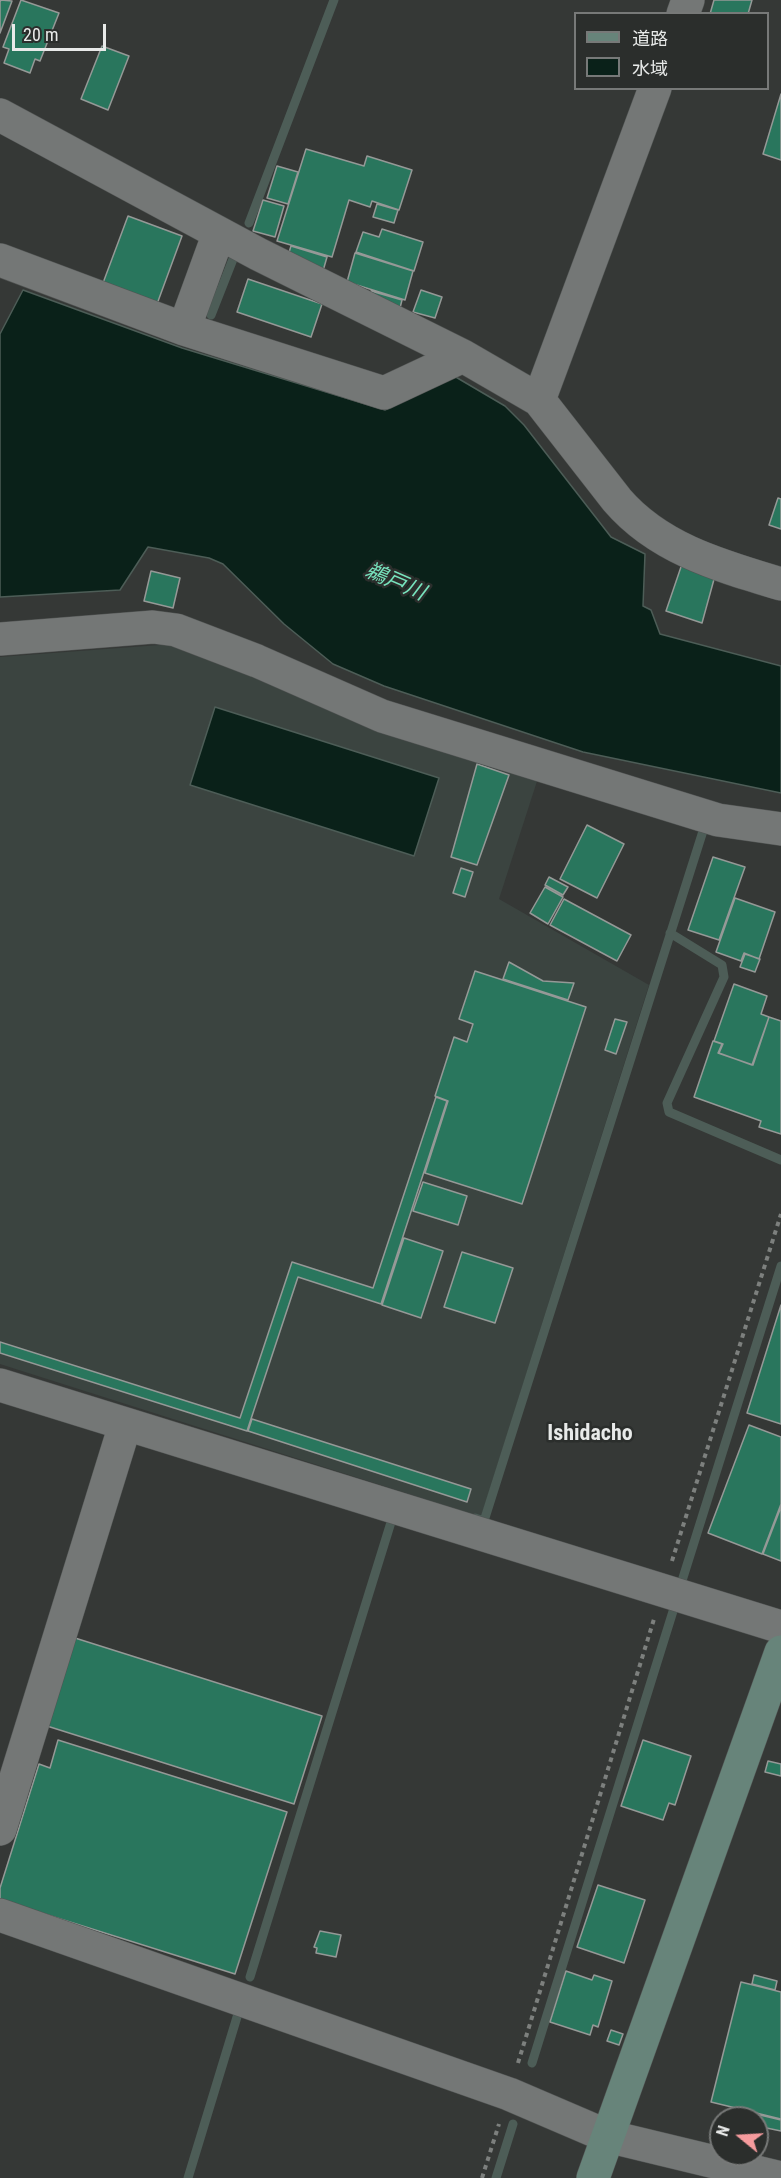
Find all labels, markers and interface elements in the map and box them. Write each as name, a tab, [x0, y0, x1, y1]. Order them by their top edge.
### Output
scale bar	[15, 12, 110, 50]
legend	[574, 12, 769, 90]
text: 20 m	[23, 24, 58, 45]
text: 道路	[632, 28, 668, 49]
text: 水域	[632, 58, 668, 79]
water label: 鵜戸川	[361, 559, 429, 607]
district label: Ishidacho	[547, 1421, 633, 1447]
north arrow	[709, 2106, 769, 2166]
text: N	[713, 2123, 734, 2139]

